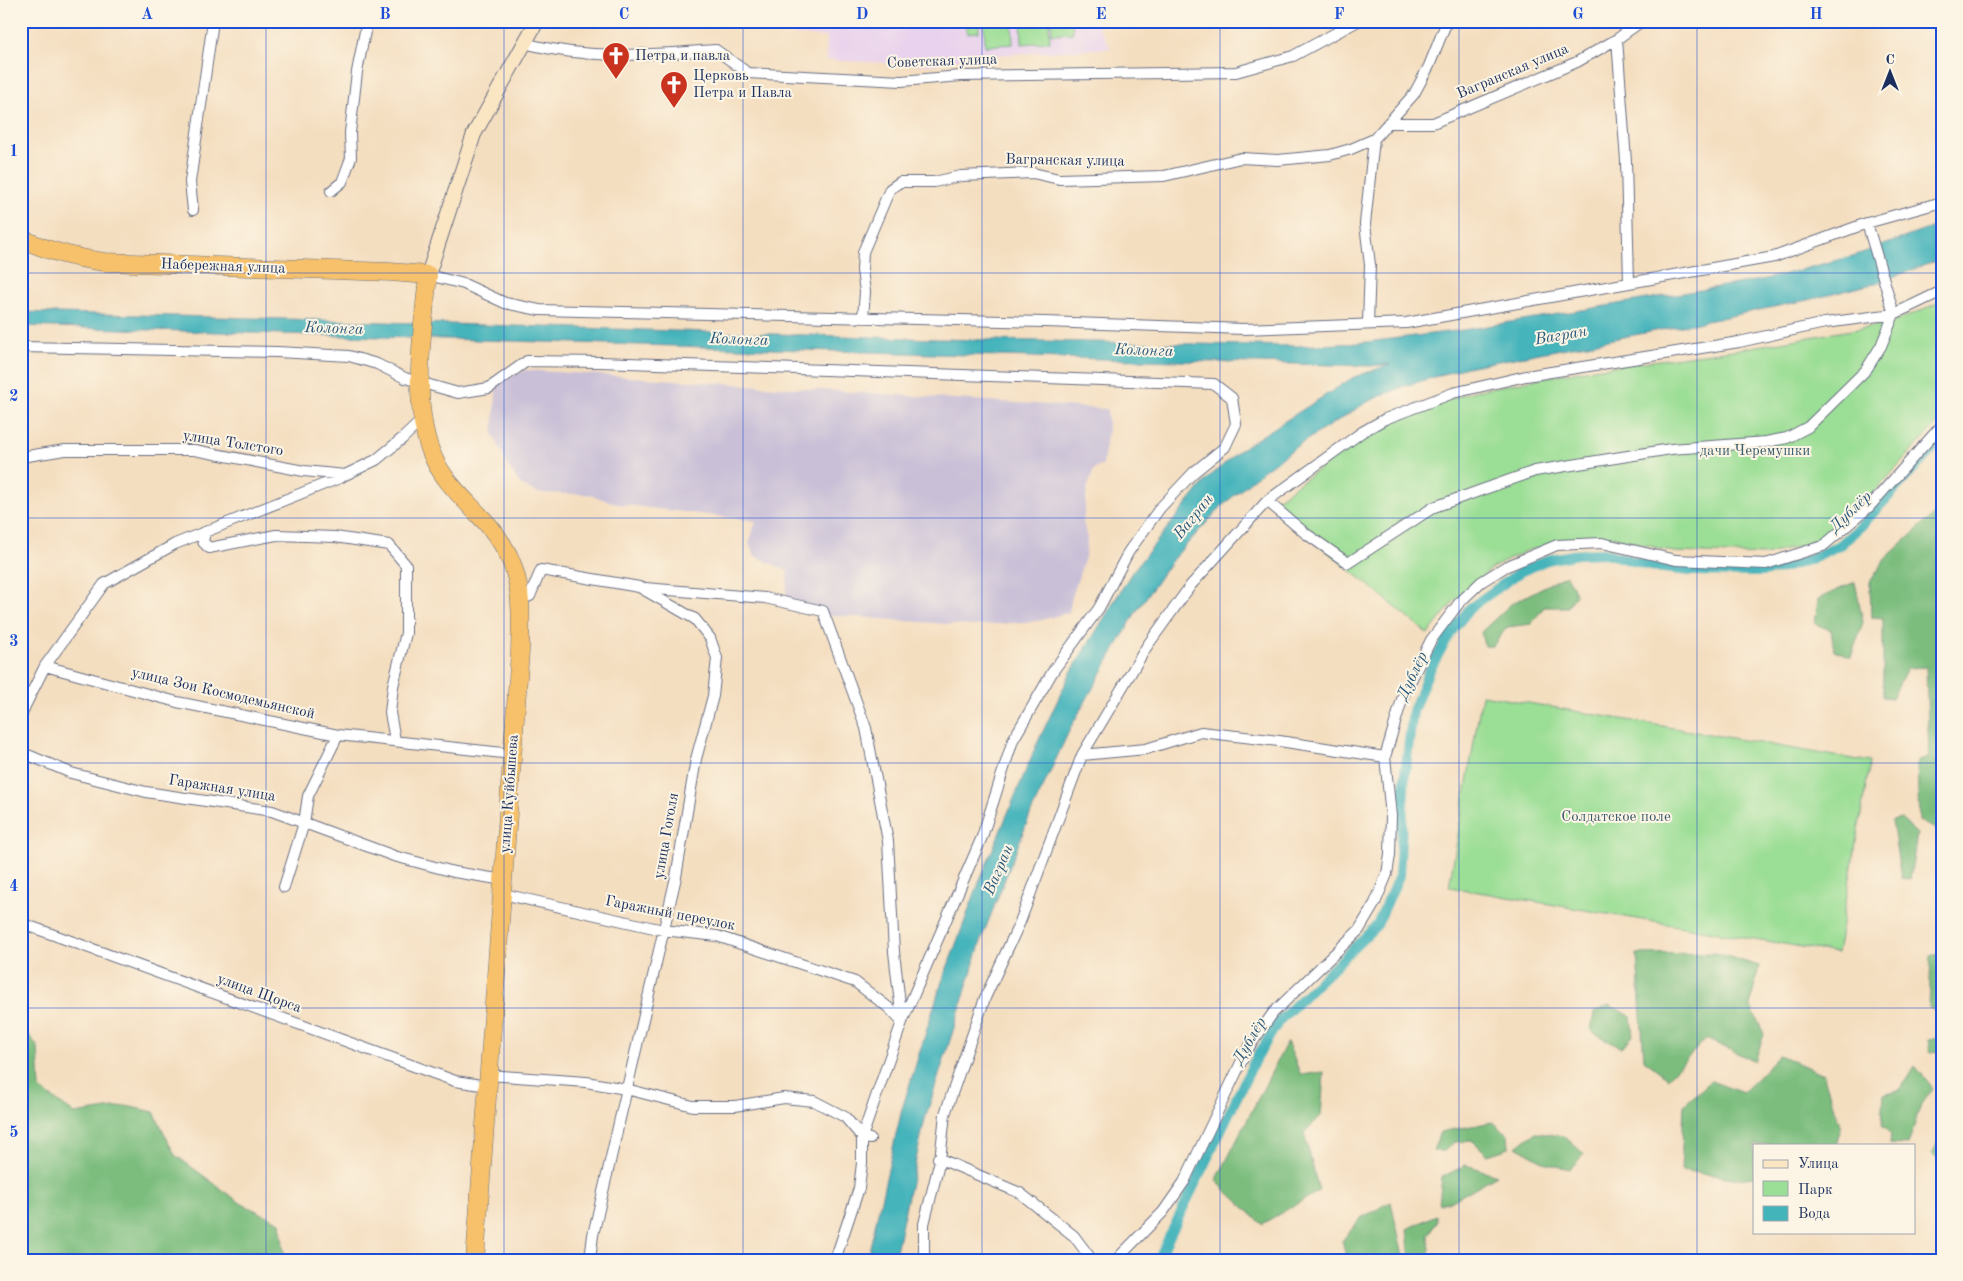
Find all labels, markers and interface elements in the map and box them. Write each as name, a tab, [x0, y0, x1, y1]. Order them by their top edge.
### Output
text: A	[141, 7, 153, 23]
text: B	[379, 7, 391, 23]
text: C	[619, 7, 629, 23]
text: D	[856, 7, 868, 23]
text: E	[1095, 7, 1107, 23]
text: F	[1334, 7, 1345, 23]
text: G	[1572, 7, 1584, 23]
text: H	[1809, 7, 1823, 23]
church icon: Петра и павла	[601, 41, 631, 80]
street label: Вагранская улица	[1455, 42, 1571, 102]
north arrow	[1866, 48, 1916, 98]
place label: Петра и павла	[635, 49, 731, 64]
street label: Советская улица	[887, 53, 998, 71]
text: С	[1885, 53, 1895, 67]
place label: Церковь Петра и Павла	[693, 69, 792, 101]
church icon: Церковь Петра и Павла	[659, 70, 689, 109]
text: 1	[9, 144, 19, 160]
street label: Вагранская улица	[1005, 152, 1125, 170]
street label: Набережная улица	[160, 257, 286, 277]
water label: Колонга	[303, 320, 364, 338]
water label: Вагран	[1533, 324, 1588, 349]
water label: Колонга	[708, 331, 769, 349]
water label: Колонга	[1113, 342, 1174, 360]
text: 2	[9, 389, 19, 405]
street label: улица Толстого	[182, 429, 284, 459]
park label: дачи Черемушки	[1700, 444, 1810, 459]
water label: Дублёр	[1826, 488, 1875, 537]
water label: Вагран	[1171, 492, 1217, 543]
text: 3	[9, 634, 19, 650]
water label: Дублёр	[1394, 649, 1431, 704]
street label: улица Зои Космодемьянской	[130, 666, 316, 722]
street label: улица Куйбышева	[498, 734, 522, 854]
street label: Гаражная улица	[167, 773, 277, 805]
street label: улица Гоголя	[652, 792, 682, 880]
park label: Солдатское поле	[1561, 810, 1671, 825]
water label: Вагран	[981, 843, 1017, 898]
text: 4	[9, 879, 19, 895]
street label: Гаражный переулок	[604, 894, 737, 934]
street label: улица Щорса	[215, 972, 304, 1016]
water label: Дублёр	[1229, 1015, 1270, 1069]
text: 5	[9, 1125, 19, 1141]
legend	[1753, 1144, 1916, 1234]
text: Улица	[1798, 1157, 1839, 1172]
text: Парк	[1798, 1183, 1833, 1198]
text: Вода	[1798, 1207, 1831, 1222]

